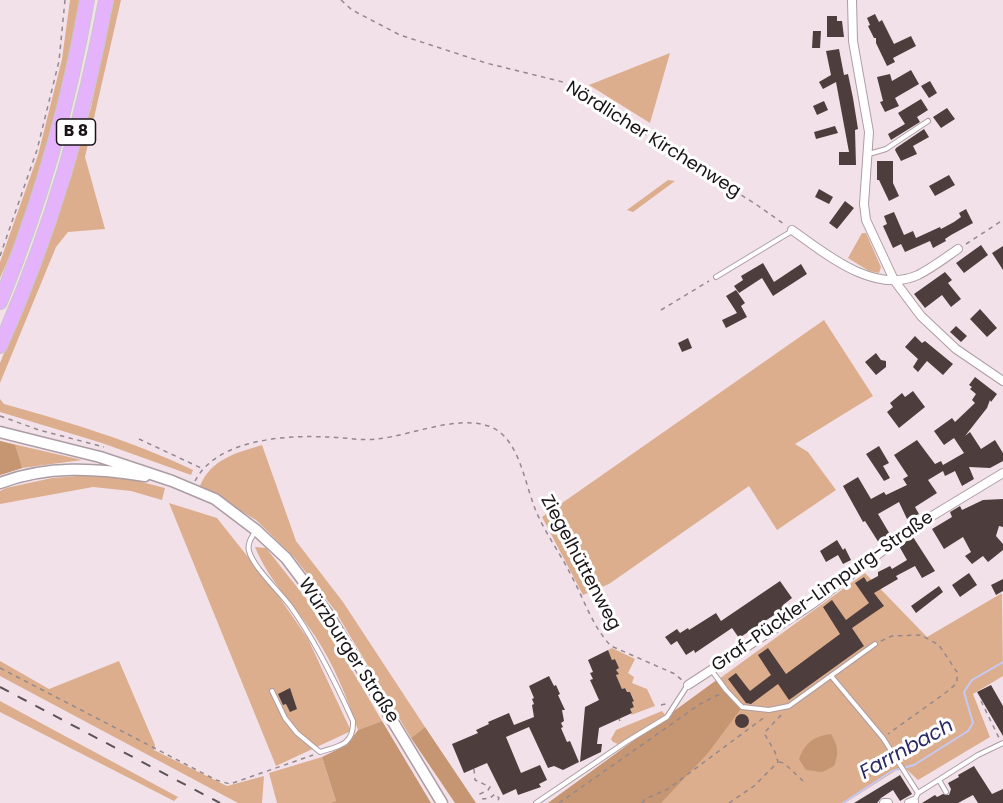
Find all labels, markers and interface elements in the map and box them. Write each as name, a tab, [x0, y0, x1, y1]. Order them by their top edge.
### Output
street label: Nördlicher Kirchenweg	[562, 77, 744, 203]
road number: B 8	[56, 119, 96, 145]
street label: Ziegelhüttenweg	[535, 492, 625, 634]
street label: Graf-Pückler-Limpurg-Straße	[708, 507, 938, 677]
street label: Würzburger Straße	[293, 574, 403, 728]
water label: Farrnbach	[856, 714, 958, 786]

